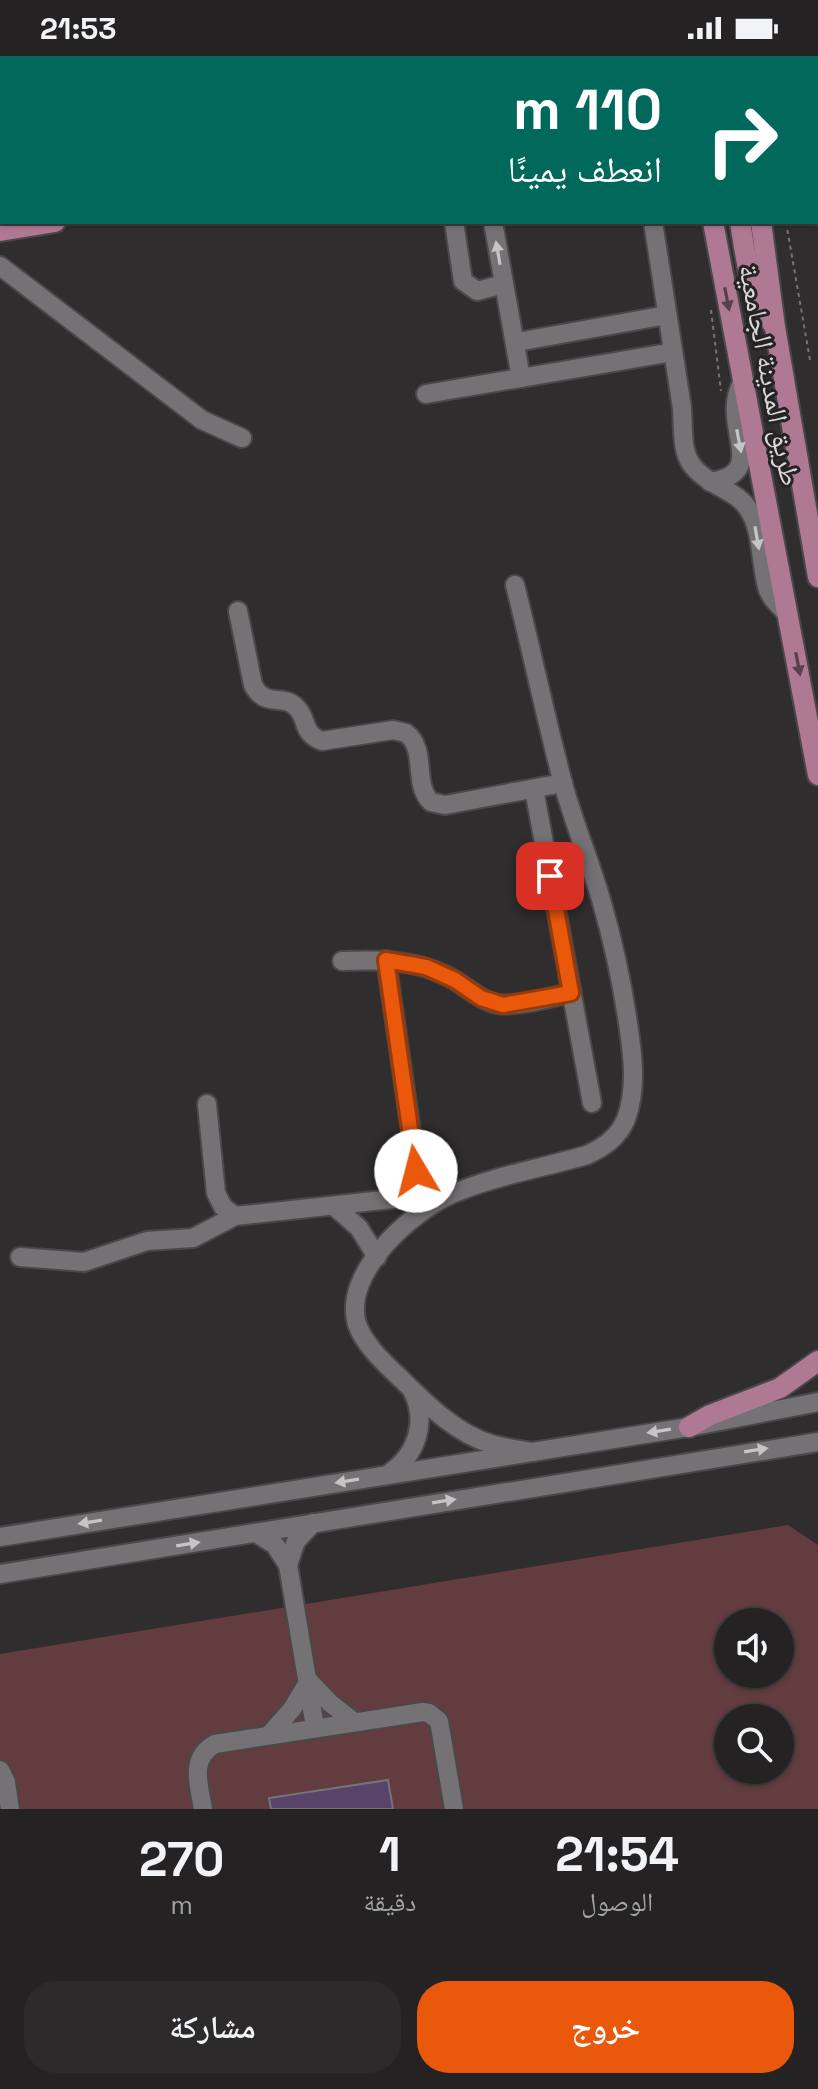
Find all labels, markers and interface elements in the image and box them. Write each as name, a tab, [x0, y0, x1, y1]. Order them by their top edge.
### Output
text: 21:53	[40, 9, 117, 48]
text: 110 m	[513, 74, 662, 145]
icon: right	[690, 88, 794, 192]
text: انعطف يمينًا	[508, 147, 662, 193]
one-way arrow	[492, 240, 504, 265]
street label: طريق المدينة الجامعية	[731, 261, 809, 489]
one-way arrow	[721, 287, 733, 312]
one-way arrow	[733, 428, 746, 453]
one-way arrow	[752, 526, 764, 551]
one-way arrow	[792, 652, 805, 677]
pin	[516, 842, 584, 910]
icon: arrive	[528, 854, 572, 898]
position arrow	[374, 1129, 458, 1213]
one-way arrow	[646, 1426, 671, 1438]
one-way arrow	[744, 1443, 769, 1456]
one-way arrow	[334, 1475, 359, 1488]
one-way arrow	[432, 1495, 457, 1507]
one-way arrow	[77, 1517, 102, 1529]
one-way arrow	[175, 1537, 200, 1549]
map controls	[714, 1608, 794, 1784]
button: sound	[714, 1608, 794, 1688]
button: search	[714, 1704, 794, 1784]
text: 1	[379, 1824, 401, 1885]
text: 21:54	[555, 1824, 679, 1885]
text: 270	[139, 1829, 224, 1890]
text: دقيقة	[363, 1885, 416, 1919]
text: الوصول	[581, 1885, 653, 1919]
text: m	[171, 1888, 193, 1922]
button: مشاركة	[24, 1981, 401, 2073]
button: خروج	[417, 1981, 794, 2073]

